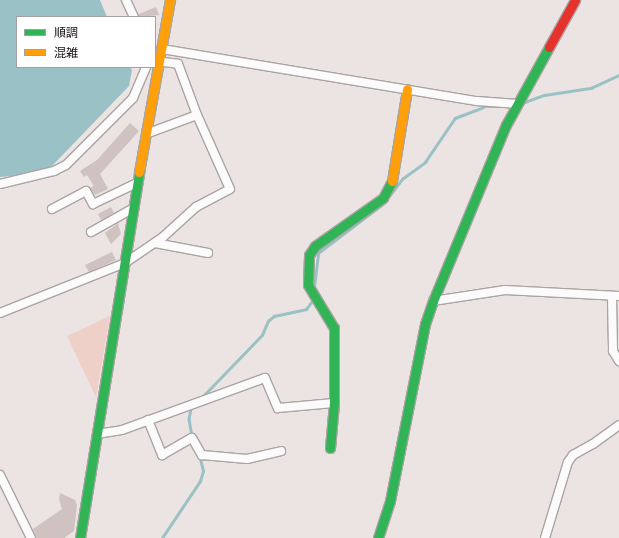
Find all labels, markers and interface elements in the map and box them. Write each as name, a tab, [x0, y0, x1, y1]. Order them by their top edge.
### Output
legend	[16, 16, 156, 68]
text: 順調	[54, 26, 78, 41]
text: 混雑	[54, 46, 78, 61]

